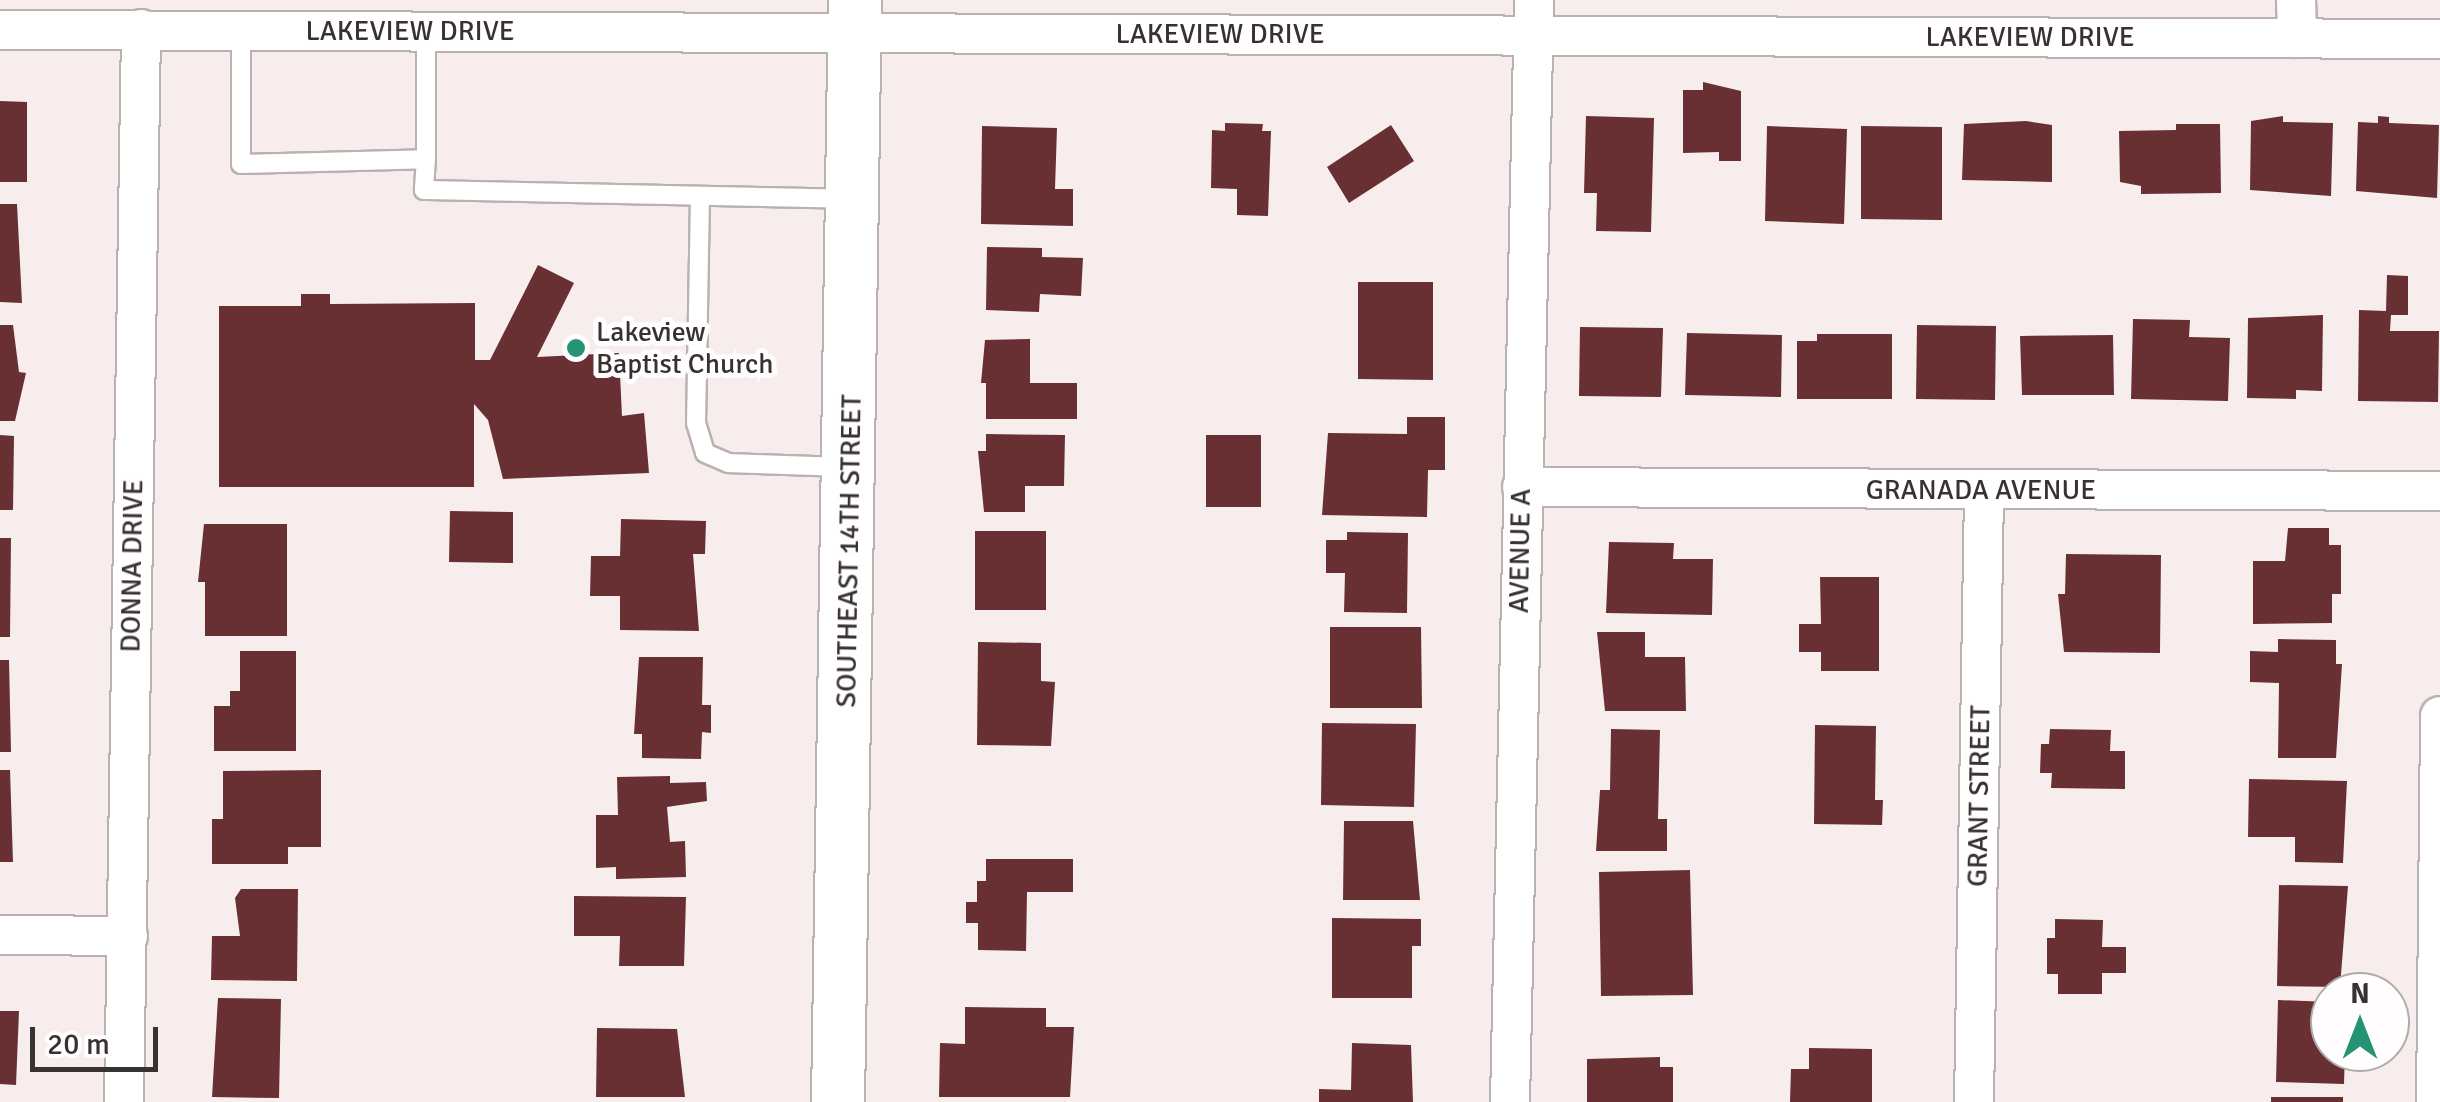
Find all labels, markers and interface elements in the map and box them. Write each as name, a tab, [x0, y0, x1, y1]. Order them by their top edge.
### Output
street label: LAKEVIEW DRIVE	[305, 14, 515, 48]
street label: LAKEVIEW DRIVE	[1115, 17, 1325, 51]
street label: LAKEVIEW DRIVE	[1925, 20, 2135, 54]
place label: Lakeview Baptist Church	[596, 315, 773, 381]
marker: Lakeview Baptist Church	[565, 337, 587, 359]
street label: SOUTHEAST 14TH STREET	[829, 394, 869, 708]
street label: GRANADA AVENUE	[1866, 473, 2096, 507]
street label: DONNA DRIVE	[114, 479, 150, 653]
street label: AVENUE A	[1502, 488, 1538, 614]
street label: GRANT STREET	[1961, 705, 1997, 887]
north arrow	[2310, 972, 2410, 1072]
text: N	[2350, 977, 2370, 1011]
scale bar	[35, 1007, 162, 1069]
text: 20 m	[47, 1026, 110, 1063]

